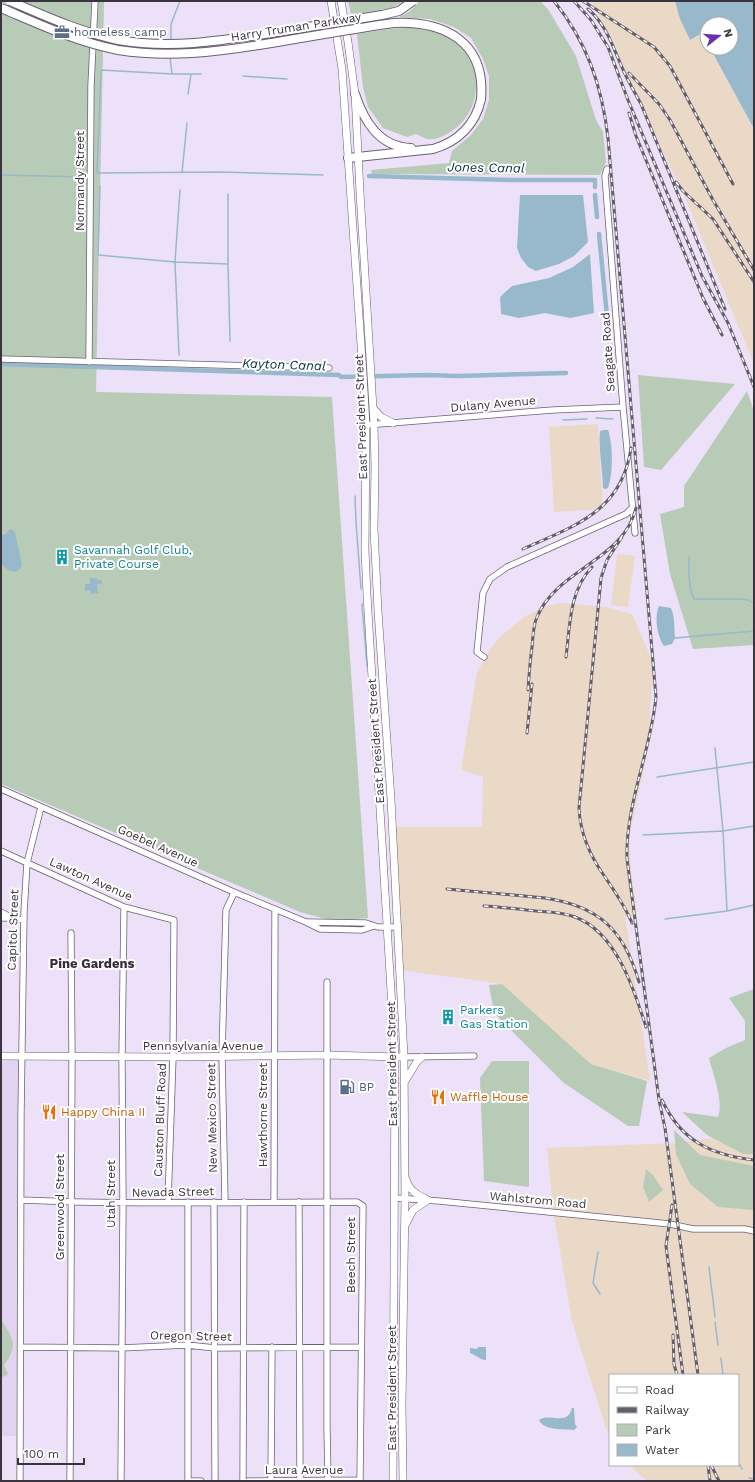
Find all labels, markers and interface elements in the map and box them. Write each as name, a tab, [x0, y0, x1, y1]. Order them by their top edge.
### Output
street label: Harry Truman Parkway	[230, 10, 363, 44]
north arrow	[699, 16, 739, 56]
office icon: homeless camp	[53, 23, 71, 41]
place label: homeless camp	[74, 25, 167, 39]
text: N	[721, 27, 735, 39]
street label: Normandy Street	[73, 131, 87, 231]
water label: Jones Canal	[447, 159, 525, 176]
street label: Seagate Road	[598, 312, 618, 392]
street label: East President Street	[352, 354, 370, 480]
water label: Kayton Canal	[242, 356, 326, 373]
street label: Dulany Avenue	[450, 393, 536, 415]
place label: Savannah Golf Club, Private Course	[74, 543, 192, 571]
building icon: Savannah Golf Club, Private Course	[53, 548, 71, 566]
street label: East President Street	[365, 678, 387, 804]
street label: Goebel Avenue	[116, 822, 200, 870]
street label: Lawton Avenue	[47, 854, 135, 904]
street label: Capitol Street	[5, 889, 21, 971]
district label: Pine Gardens	[50, 956, 135, 971]
street label: East President Street	[384, 1001, 400, 1127]
place label: Parkers Gas Station	[460, 1003, 528, 1031]
building icon: Parkers Gas Station	[439, 1008, 457, 1026]
street label: Pennsylvania Avenue	[143, 1039, 263, 1053]
street label: Causton Bluff Road	[151, 1063, 169, 1177]
street label: New Mexico Street	[204, 1063, 220, 1173]
street label: Hawthorne Street	[256, 1063, 270, 1167]
fuel station icon: BP	[338, 1078, 356, 1096]
place label: BP	[359, 1080, 374, 1094]
restaurant icon: Waffle House	[429, 1088, 447, 1106]
place label: Waffle House	[450, 1090, 529, 1104]
restaurant icon: Happy China II	[40, 1103, 58, 1121]
place label: Happy China II	[61, 1105, 145, 1119]
street label: Greenwood Street	[53, 1154, 67, 1260]
street label: Utah Street	[104, 1160, 118, 1228]
street label: Nevada Street	[132, 1184, 214, 1200]
street label: Wahlstrom Road	[489, 1189, 587, 1211]
street label: Beech Street	[344, 1217, 358, 1293]
street label: East President Street	[385, 1325, 399, 1451]
street label: Oregon Street	[150, 1328, 232, 1344]
legend	[609, 1374, 739, 1466]
text: Road	[645, 1383, 674, 1397]
text: Railway	[645, 1403, 690, 1417]
text: Park	[645, 1423, 671, 1437]
scale bar	[18, 1440, 84, 1466]
text: Water	[645, 1443, 680, 1457]
text: 100 m	[24, 1447, 59, 1461]
street label: Laura Avenue	[265, 1463, 343, 1477]

